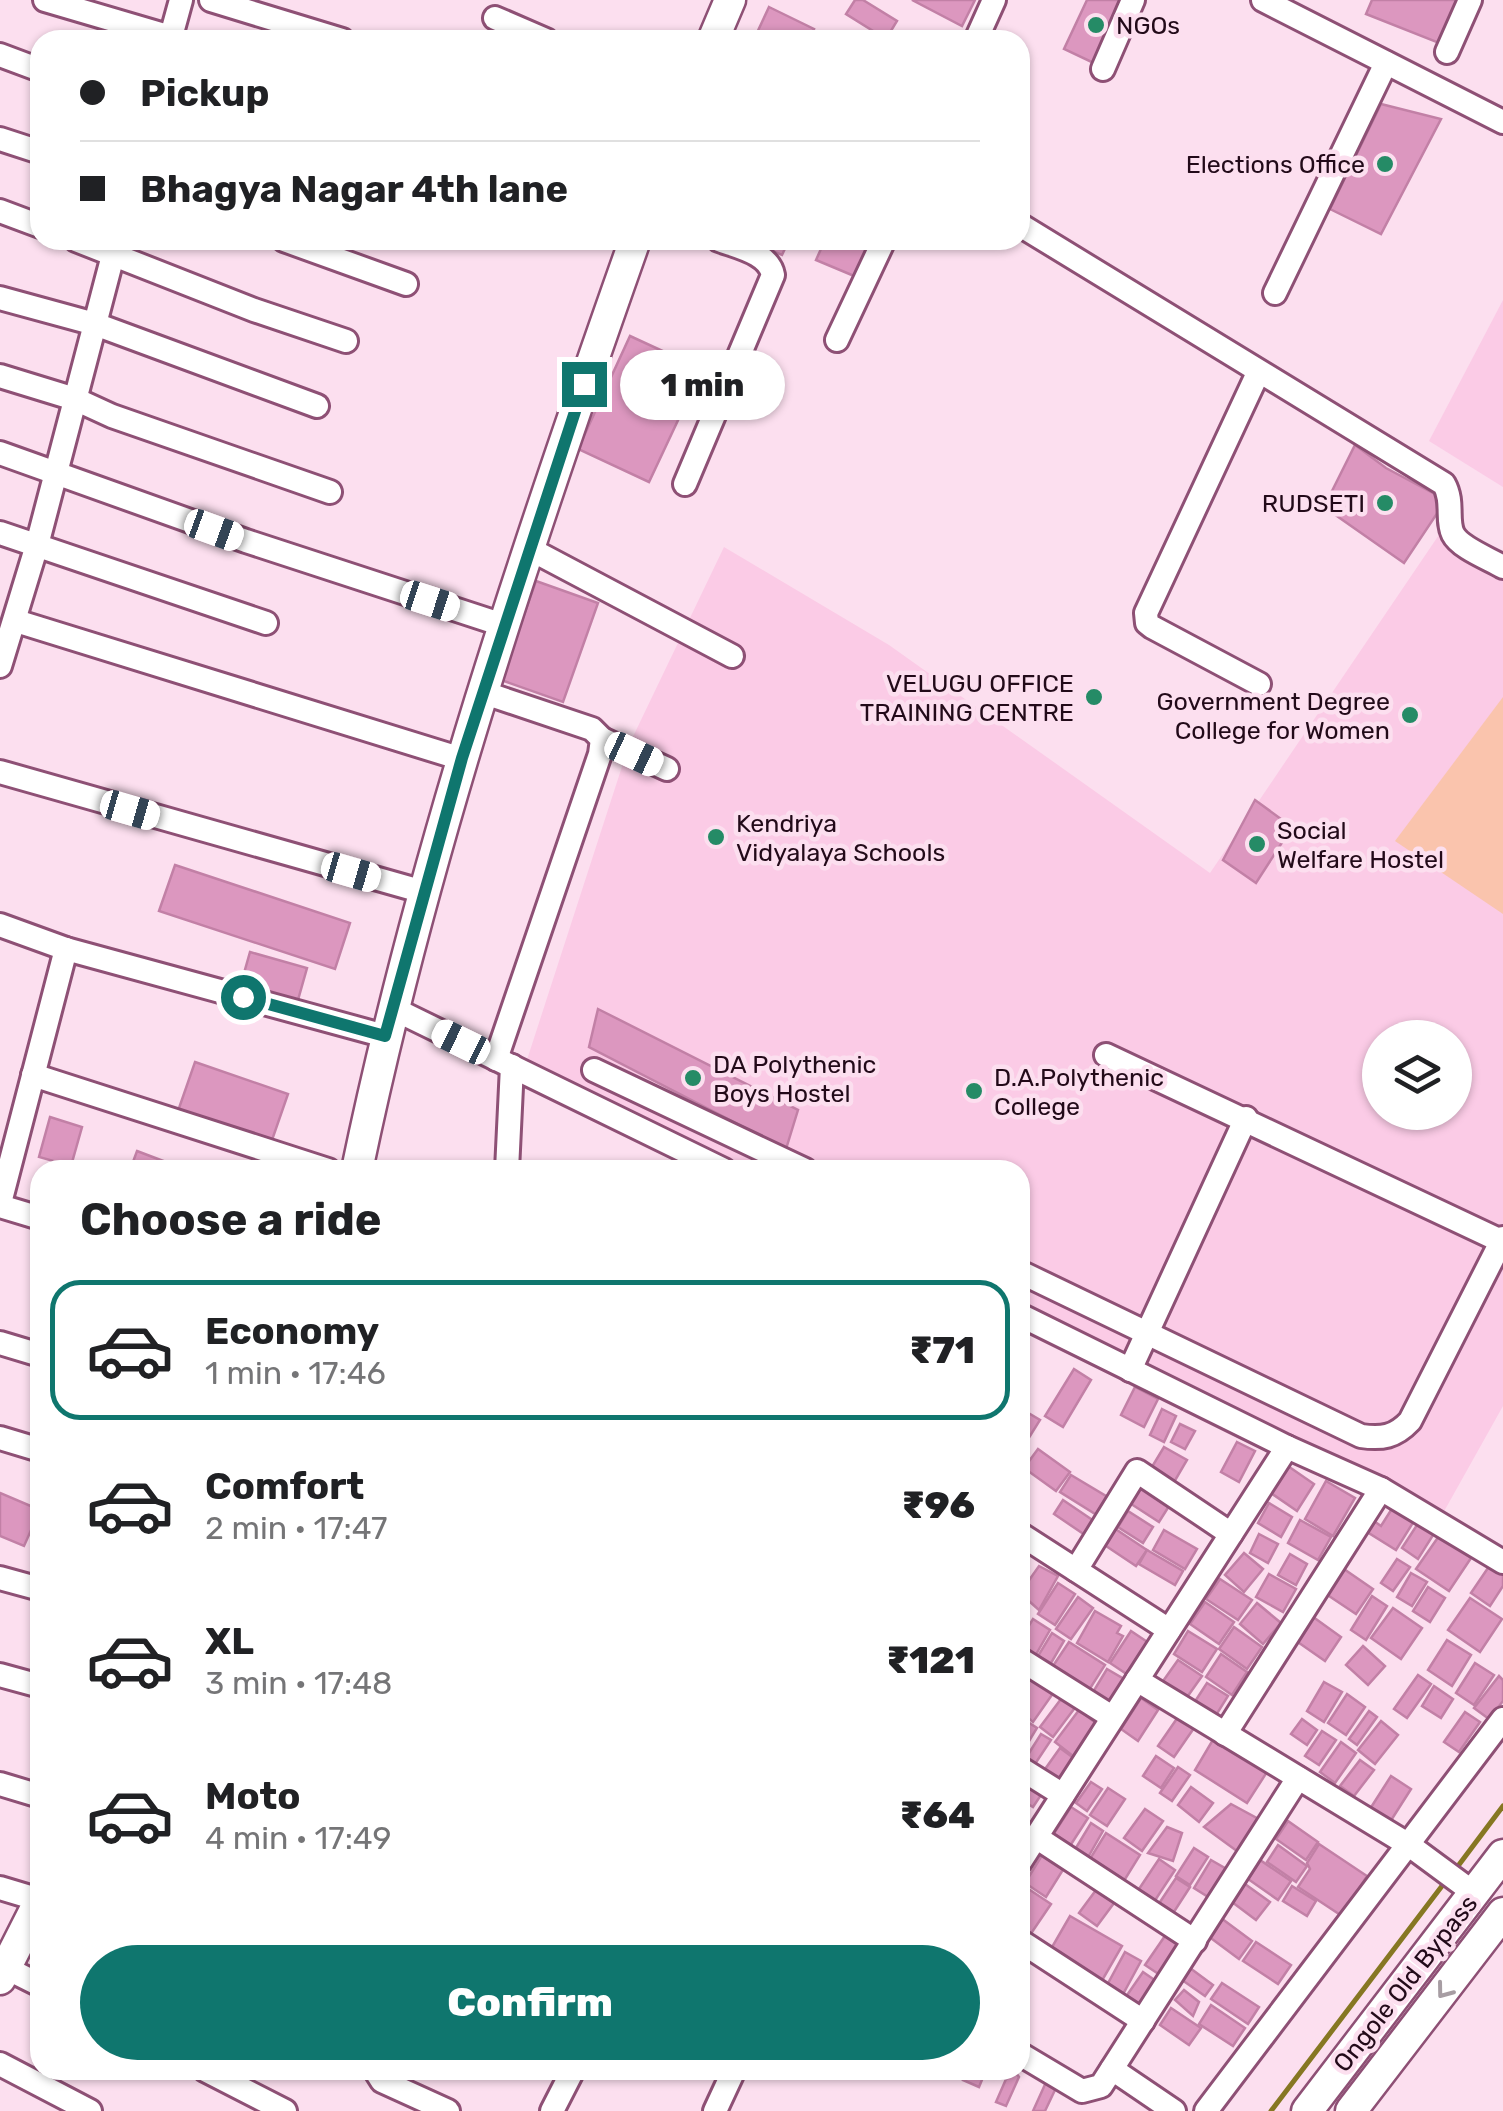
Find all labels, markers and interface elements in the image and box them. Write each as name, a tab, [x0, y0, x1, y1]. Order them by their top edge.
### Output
place label: NGOs	[1116, 11, 1180, 40]
marker: NGOs	[1085, 14, 1107, 36]
text: Pickup	[140, 70, 269, 116]
place label: Elections Office	[1186, 150, 1365, 179]
marker: Elections Office	[1374, 153, 1396, 175]
text: Bhagya Nagar 4th lane	[140, 166, 568, 212]
callout: 1 min	[619, 349, 784, 419]
route end	[562, 362, 607, 407]
text: 1 min	[661, 366, 744, 404]
place label: RUDSETI	[1262, 489, 1365, 518]
marker: RUDSETI	[1374, 492, 1396, 514]
car	[181, 506, 247, 554]
car	[397, 577, 463, 625]
place label: VELUGU OFFICE TRAINING CENTRE	[860, 669, 1074, 727]
marker: VELUGU OFFICE TRAINING CENTRE	[1083, 686, 1105, 708]
place label: Government Degree College for Women	[1157, 687, 1390, 745]
marker: Government Degree College for Women	[1399, 704, 1421, 726]
car	[600, 728, 668, 780]
car	[97, 787, 163, 833]
place label: Kendriya Vidyalaya Schools	[736, 809, 945, 867]
place label: Social Welfare Hostel	[1277, 816, 1444, 874]
marker: Kendriya Vidyalaya Schools	[705, 826, 727, 848]
marker: Social Welfare Hostel	[1246, 833, 1268, 855]
car	[318, 849, 384, 895]
route start	[221, 975, 266, 1020]
car	[427, 1015, 495, 1069]
map controls	[1362, 1020, 1472, 1130]
button: layers	[1362, 1020, 1472, 1130]
place label: DA Polythenic Boys Hostel	[713, 1050, 876, 1108]
place label: D.A.Polythenic College	[994, 1063, 1164, 1121]
marker: DA Polythenic Boys Hostel	[682, 1067, 704, 1089]
marker: D.A.Polythenic College	[963, 1080, 985, 1102]
text: Choose a ride	[80, 1193, 382, 1246]
icon: car	[85, 1305, 175, 1395]
text: Economy	[205, 1308, 379, 1354]
text: ₹71	[909, 1327, 975, 1373]
text: 1 min · 17:46	[205, 1354, 386, 1392]
icon: car	[85, 1460, 175, 1550]
text: Comfort	[205, 1463, 364, 1509]
text: ₹96	[901, 1482, 975, 1528]
text: 2 min · 17:47	[205, 1509, 387, 1547]
icon: car	[85, 1615, 175, 1705]
text: XL	[205, 1618, 254, 1664]
text: ₹121	[886, 1637, 975, 1683]
text: 3 min · 17:48	[205, 1664, 392, 1702]
icon: car	[85, 1770, 175, 1860]
text: Moto	[205, 1773, 301, 1819]
text: ₹64	[900, 1792, 975, 1838]
text: 4 min · 17:49	[205, 1819, 391, 1857]
street label: Ongole Old Bypass	[1327, 1889, 1483, 2077]
button: Confirm	[80, 1945, 980, 2060]
one-way arrow	[1438, 1980, 1455, 1998]

